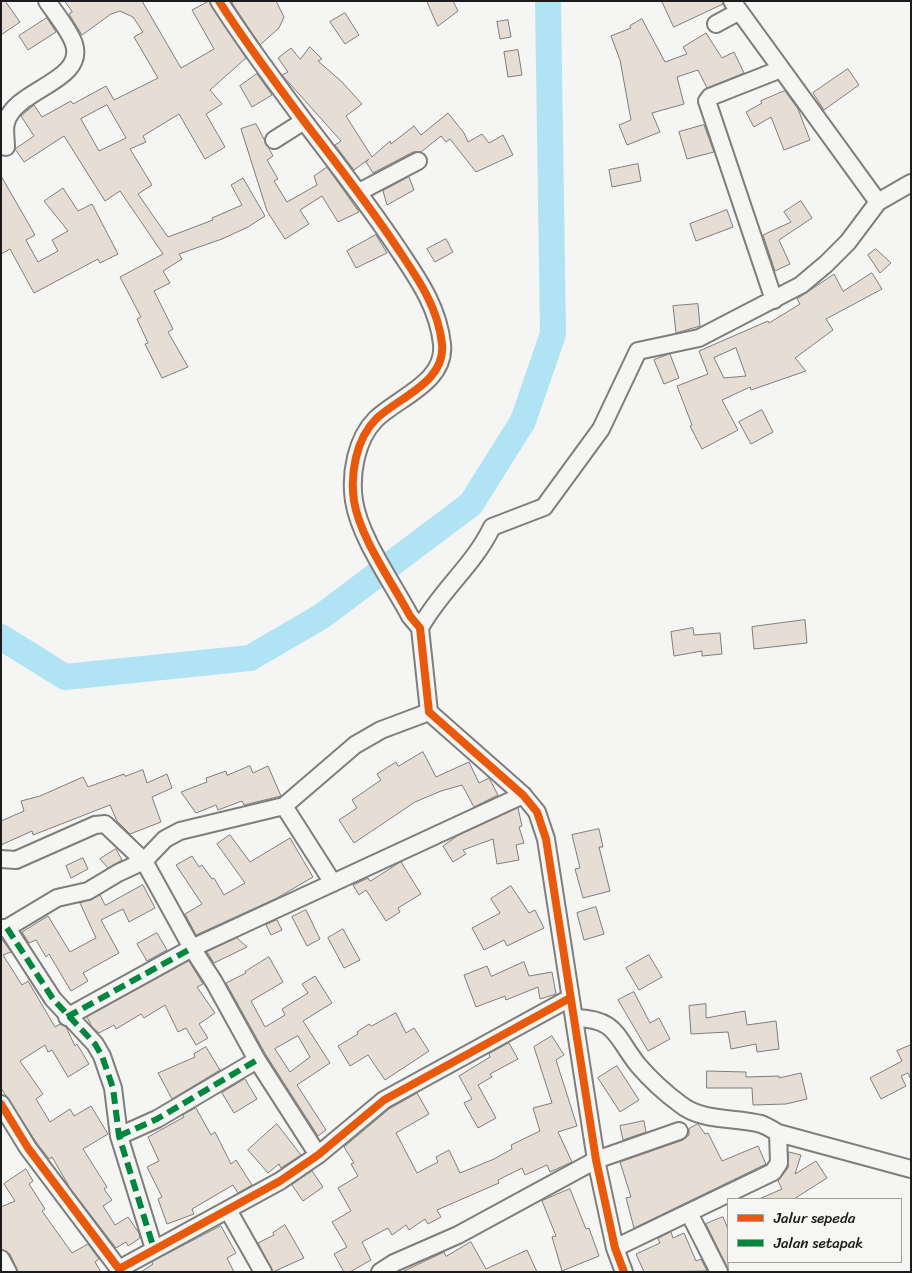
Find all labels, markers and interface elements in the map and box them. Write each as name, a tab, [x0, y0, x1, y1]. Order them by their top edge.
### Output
legend	[727, 1198, 902, 1263]
text: Jalur sepeda	[774, 1205, 855, 1231]
text: Jalan setapak	[774, 1230, 863, 1256]

